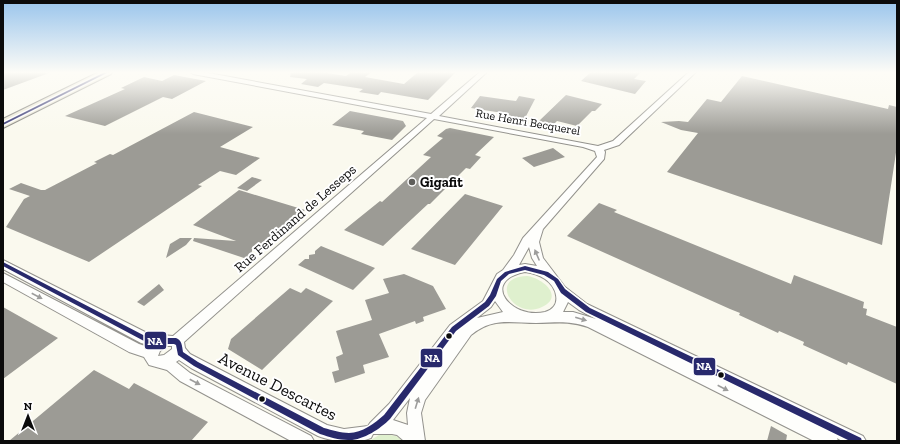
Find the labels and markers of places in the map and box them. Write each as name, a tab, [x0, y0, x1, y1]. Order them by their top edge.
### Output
place label: Gigafit	[420, 174, 463, 191]
marker: Gigafit	[407, 177, 417, 187]
unlabelled marker	[444, 331, 454, 341]
unlabelled marker	[716, 370, 726, 380]
unlabelled marker	[257, 394, 267, 404]

